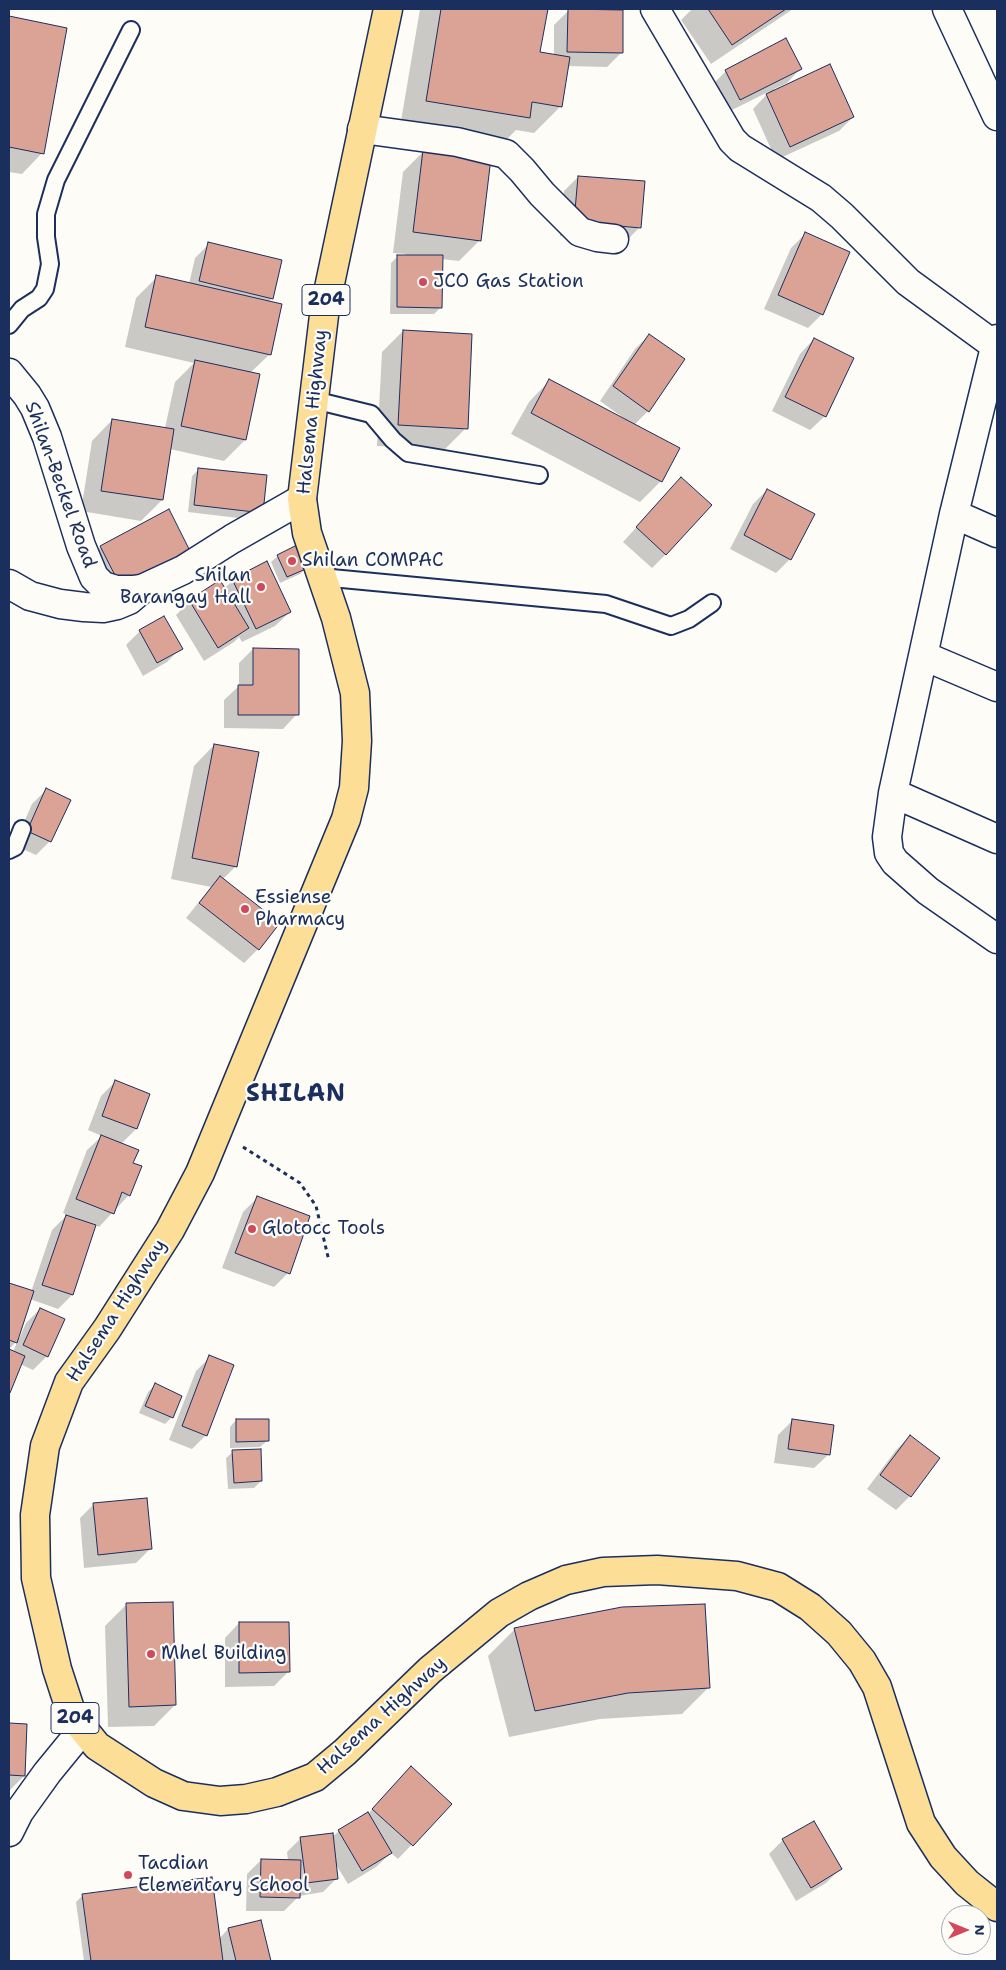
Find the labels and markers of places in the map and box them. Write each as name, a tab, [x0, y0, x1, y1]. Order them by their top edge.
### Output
place label: JCO Gas Station	[433, 271, 584, 293]
marker: JCO Gas Station	[417, 276, 429, 288]
place label: Shilan COMPAC	[302, 550, 444, 572]
marker: Shilan COMPAC	[286, 555, 298, 567]
place label: Shilan Barangay Hall	[120, 565, 251, 609]
marker: Shilan Barangay Hall	[255, 581, 267, 593]
place label: Essiense Pharmacy	[255, 887, 345, 931]
marker: Essiense Pharmacy	[239, 903, 251, 915]
place label: Glotocc Tools	[262, 1218, 385, 1240]
marker: Glotocc Tools	[246, 1223, 258, 1235]
place label: Mhel Building	[161, 1643, 286, 1665]
marker: Mhel Building	[145, 1648, 157, 1660]
place label: Tacdian Elementary School	[138, 1853, 309, 1897]
marker: Tacdian Elementary School	[122, 1869, 134, 1881]

